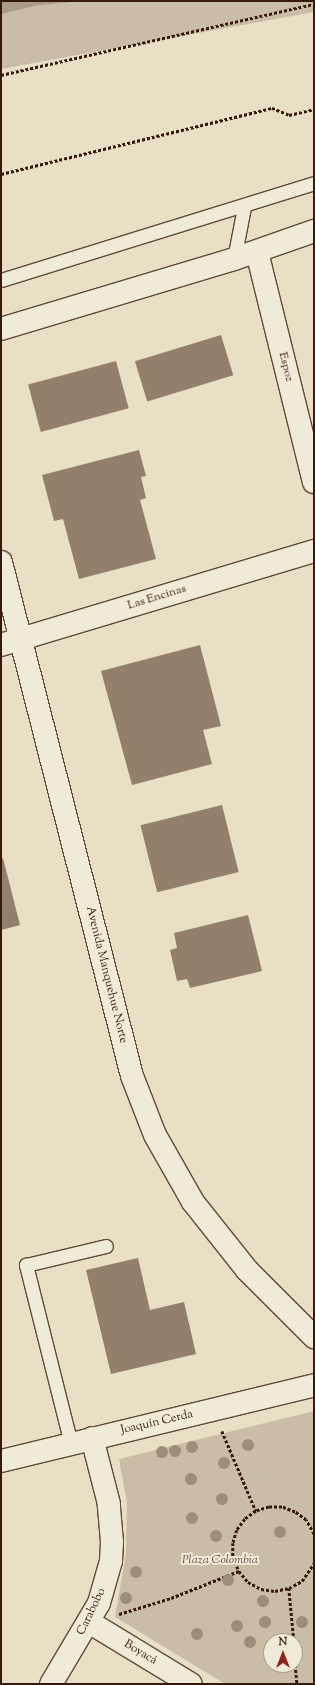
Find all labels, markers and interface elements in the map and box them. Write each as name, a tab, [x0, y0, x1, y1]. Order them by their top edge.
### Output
street label: Espoz	[274, 351, 296, 383]
street label: Las Encinas	[126, 582, 188, 614]
street label: Avenida Manquehue Norte	[82, 905, 130, 1045]
street label: Joaquín Cerda	[119, 1408, 195, 1438]
park label: Plaza Colombia	[182, 1554, 258, 1568]
street label: Carabobo	[74, 1586, 110, 1638]
north arrow	[263, 1633, 303, 1673]
text: N	[279, 1634, 287, 1650]
street label: Boyacá	[121, 1638, 159, 1668]

